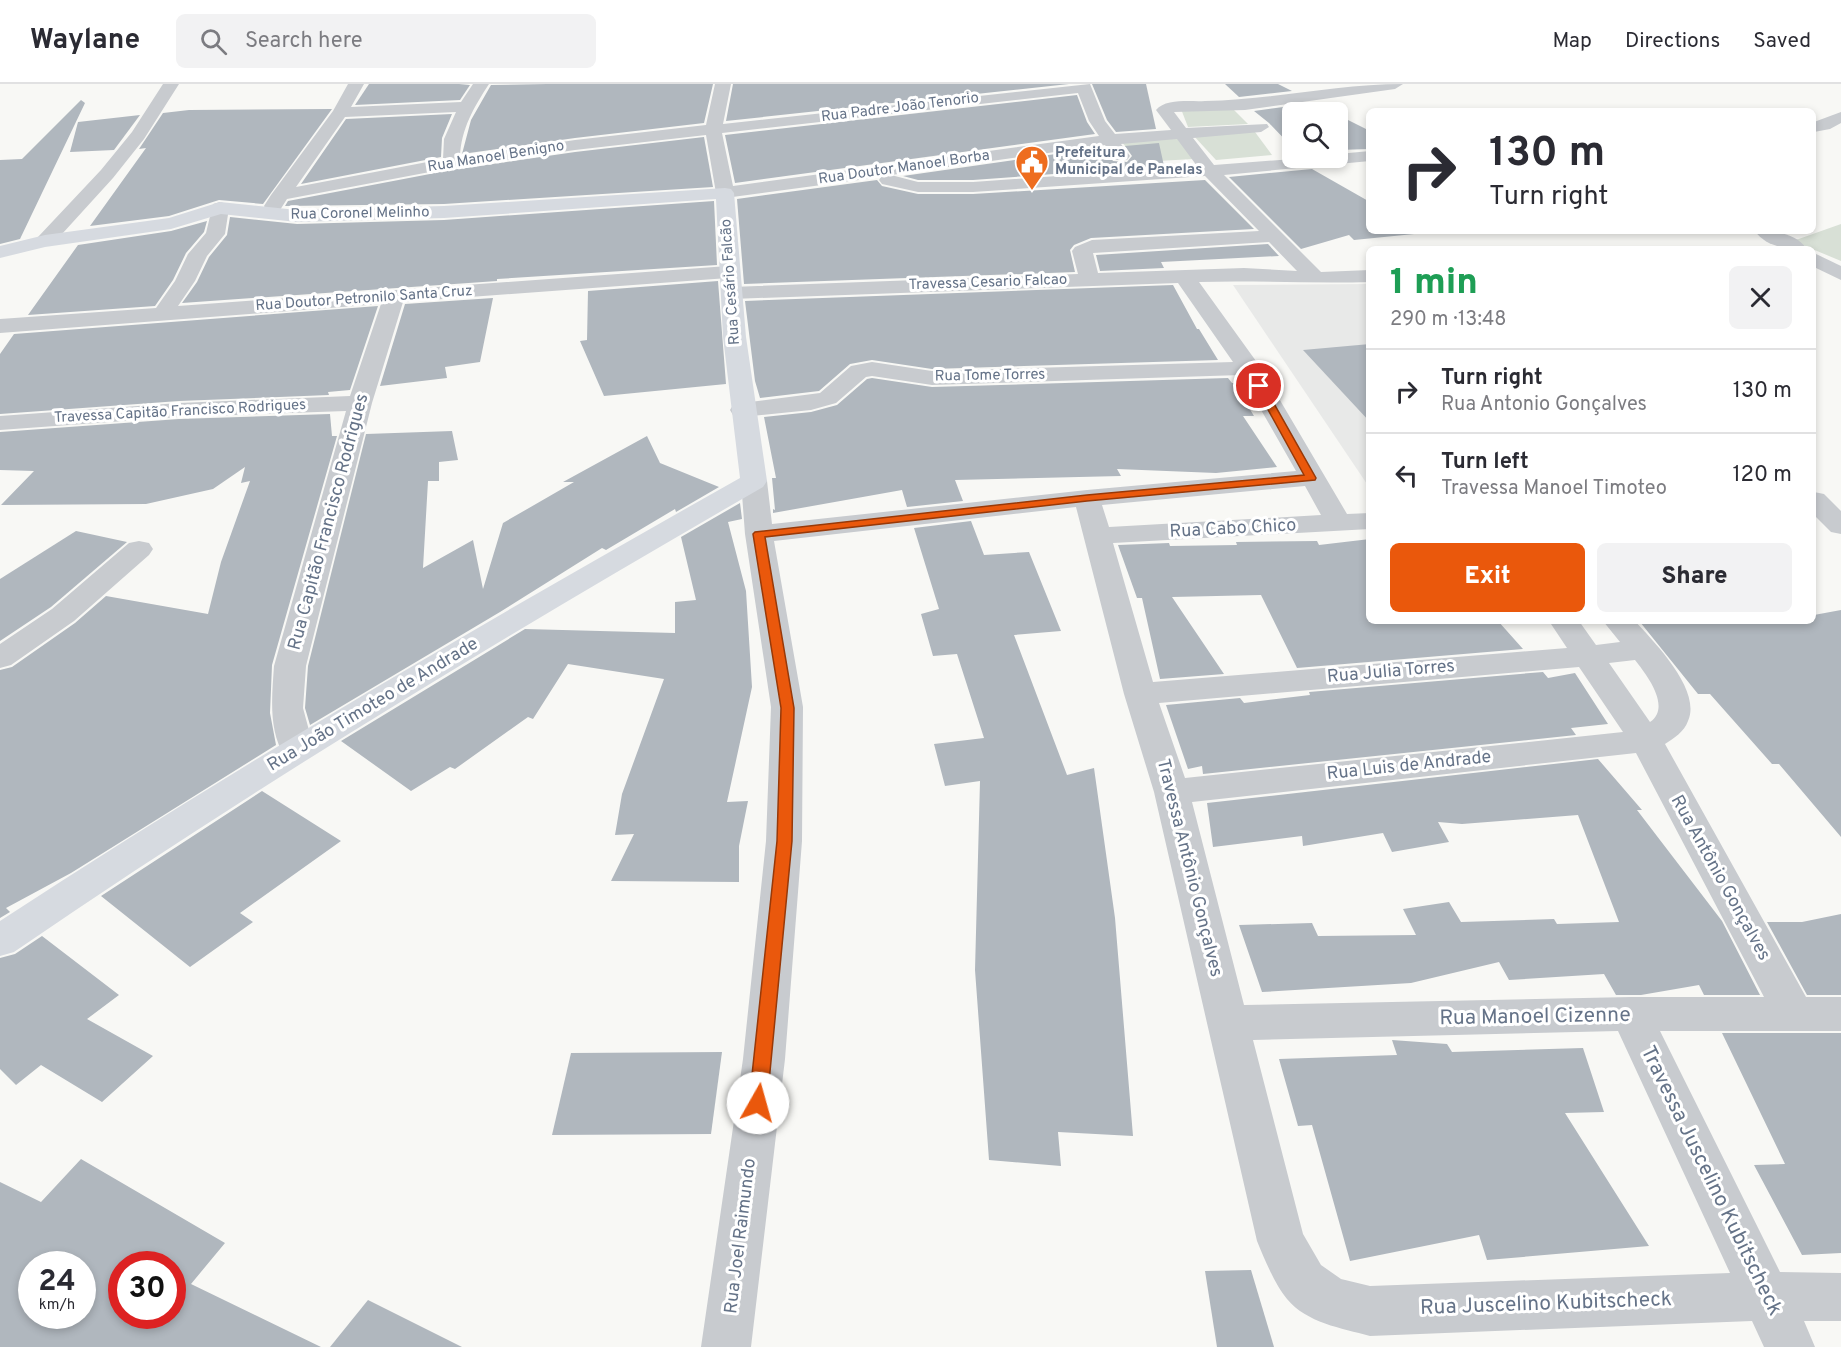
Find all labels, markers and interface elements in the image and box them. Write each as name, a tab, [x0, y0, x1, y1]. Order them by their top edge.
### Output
search box	[176, 14, 596, 68]
text: Waylane	[30, 23, 140, 59]
icon: search	[197, 25, 230, 58]
text: Search here	[245, 28, 363, 55]
text: Map	[1552, 28, 1592, 55]
text: Directions	[1625, 28, 1720, 55]
text: Saved	[1753, 28, 1811, 55]
street label: Rua Padre João Tenorio	[820, 89, 980, 127]
map controls	[1282, 102, 1348, 168]
button: search	[1282, 102, 1348, 168]
text: 130 m	[1489, 128, 1605, 181]
icon: right	[1390, 132, 1468, 210]
street label: Rua Manoel Benigno	[426, 137, 566, 177]
public building icon: Prefeitura Municipal de Panelas	[1014, 144, 1050, 191]
place label: Prefeitura Municipal de Panelas	[1055, 144, 1203, 180]
street label: Rua Doutor Manoel Borba	[817, 147, 991, 189]
text: Turn right	[1489, 180, 1608, 214]
street label: Rua Coronel Melinho	[290, 203, 430, 225]
street label: Rua Cesário Falcão	[717, 218, 745, 346]
text: 1 min	[1390, 261, 1478, 307]
button: close	[1729, 266, 1792, 329]
street label: Travessa Cesario Falcao	[908, 271, 1068, 295]
street label: Rua Doutor Petronilo Santa Cruz	[255, 282, 473, 316]
text: 290 m · 13:48	[1390, 307, 1507, 333]
pin	[1233, 360, 1284, 411]
text: Turn right	[1441, 365, 1543, 392]
street label: Rua Tome Torres	[935, 366, 1045, 386]
icon: arrive	[1242, 369, 1275, 402]
icon: right	[1390, 375, 1423, 408]
text: 130 m	[1733, 378, 1792, 405]
street label: Rua Capitão Francisco Rodrigues	[284, 391, 374, 653]
text: Rua Antonio Gonçalves	[1441, 392, 1647, 418]
street label: Travessa Capitão Francisco Rodrigues	[53, 396, 307, 428]
text: Turn left	[1441, 449, 1529, 476]
icon: left	[1390, 459, 1423, 492]
text: 120 m	[1732, 462, 1792, 489]
text: Travessa Manoel Timoteo	[1441, 476, 1667, 502]
street label: Rua Cabo Chico	[1169, 514, 1297, 544]
button: Exit	[1390, 543, 1585, 612]
button: Share	[1597, 543, 1792, 612]
street label: Rua João Timoteo de Andrade	[263, 633, 483, 777]
street label: Rua Julia Torres	[1326, 655, 1456, 689]
street label: Rua Luis de Andrade	[1326, 746, 1492, 786]
street label: Travessa Antônio Gonçalves	[1151, 757, 1227, 979]
street label: Rua Antônio Gonçalves	[1665, 791, 1775, 965]
street label: Rua Manoel Cizenne	[1439, 1002, 1631, 1032]
street label: Travessa Juscelino Kubitscheck	[1634, 1042, 1788, 1320]
position arrow	[726, 1071, 790, 1135]
street label: Rua Joel Raimundo	[720, 1157, 762, 1315]
speed limit sign: 30	[108, 1251, 186, 1329]
text: 24	[38, 1264, 76, 1301]
street label: Rua Juscelino Kubitscheck	[1420, 1286, 1672, 1322]
text: km/h	[39, 1296, 75, 1315]

